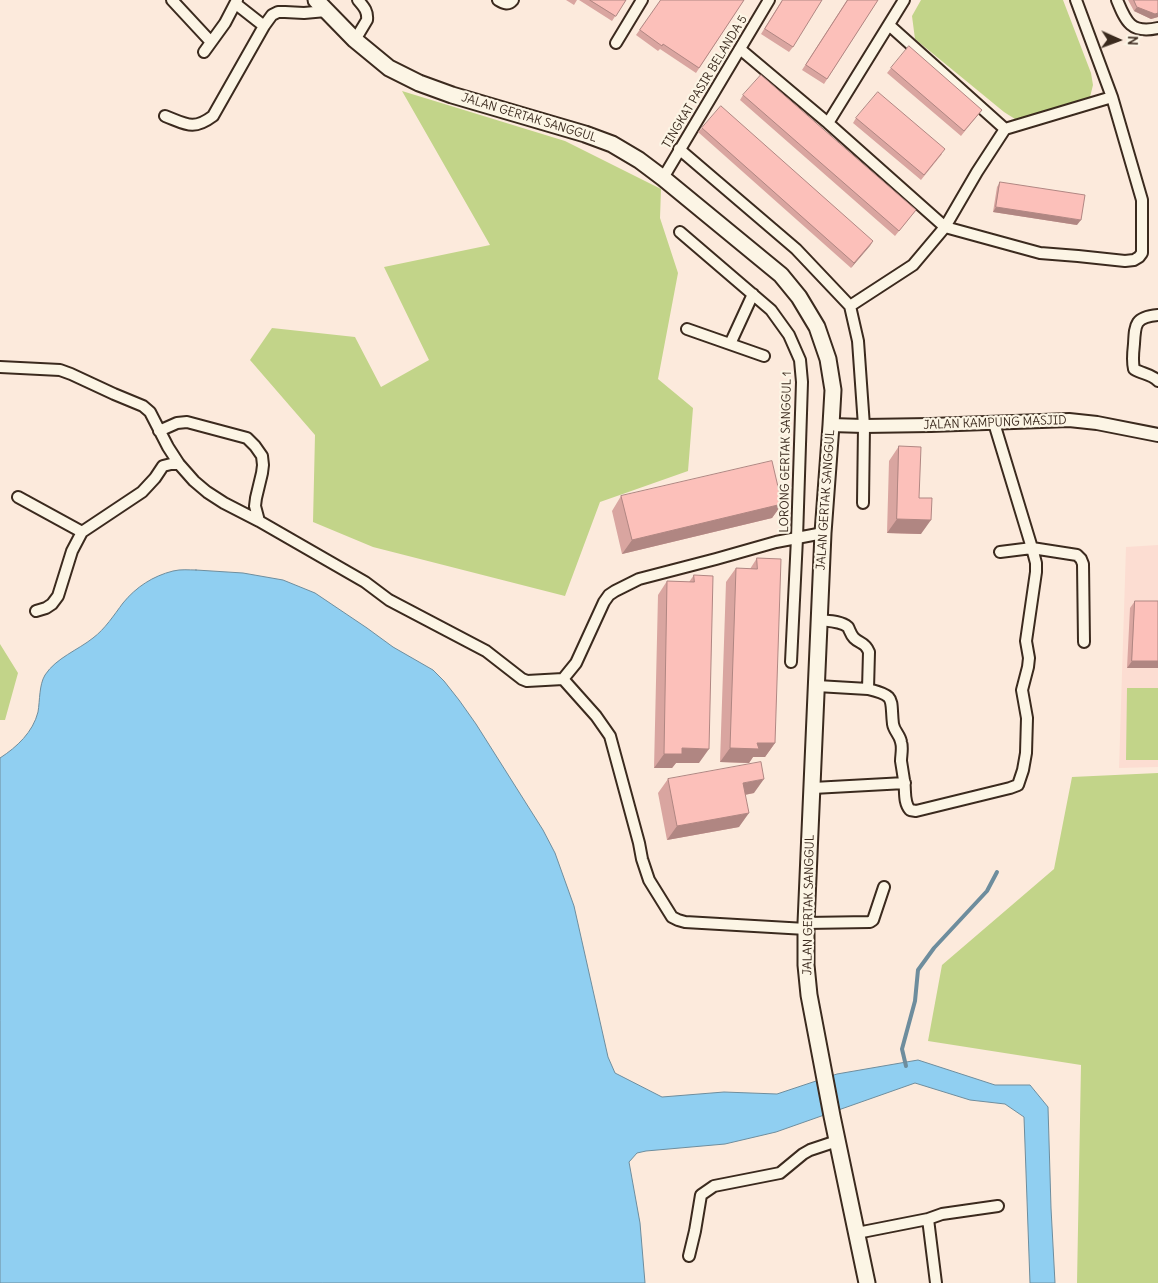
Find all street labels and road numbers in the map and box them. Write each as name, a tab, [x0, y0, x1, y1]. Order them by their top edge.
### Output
street label: TINGKAT PASIR BELANDA 5	[660, 13, 750, 151]
street label: JALAN GERTAK SANGGUL	[460, 91, 598, 145]
street label: LORONG GERTAK SANGGUL 1	[777, 371, 795, 533]
street label: JALAN KAMPUNG MASJID	[923, 413, 1067, 433]
street label: JALAN GERTAK SANGGUL	[814, 429, 838, 571]
street label: JALAN GERTAK SANGGUL	[801, 834, 817, 976]

